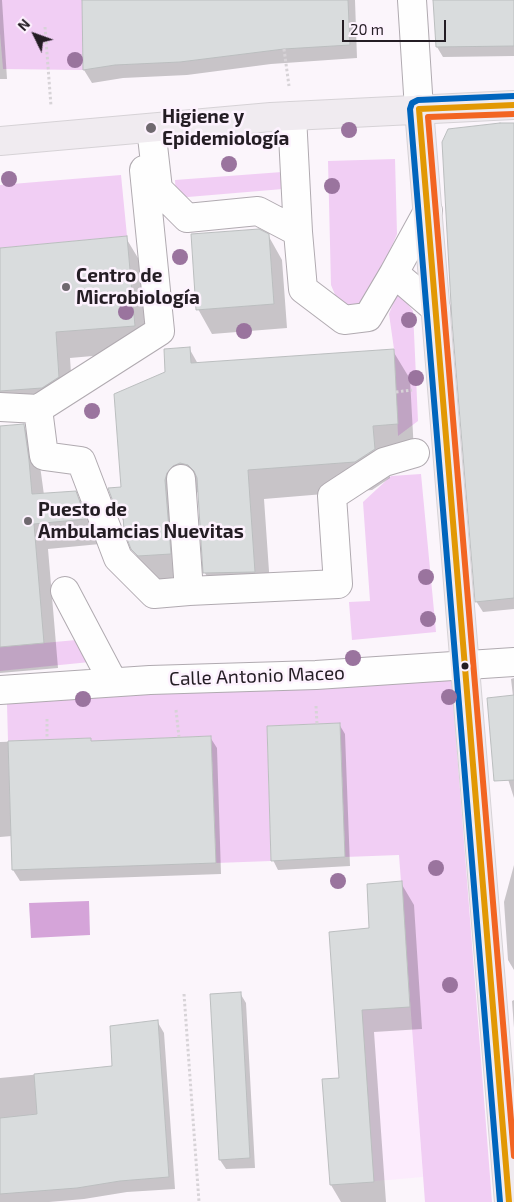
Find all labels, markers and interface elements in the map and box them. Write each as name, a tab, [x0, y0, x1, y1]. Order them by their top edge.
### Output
north arrow	[10, 10, 60, 60]
scale bar	[344, 10, 448, 42]
text: N	[14, 15, 33, 34]
text: 20 m	[350, 20, 384, 38]
place label: Higiene y Epidemiología	[162, 106, 289, 150]
marker: Higiene y Epidemiología	[144, 121, 158, 135]
place label: Centro de Microbiología	[76, 265, 200, 309]
marker: Centro de Microbiología	[60, 281, 72, 293]
place label: Puesto de Ambulamcias Nuevitas	[38, 499, 244, 543]
marker: Puesto de Ambulamcias Nuevitas	[22, 515, 34, 527]
unlabelled marker	[460, 661, 470, 671]
street label: Calle Antonio Maceo	[169, 662, 345, 690]

